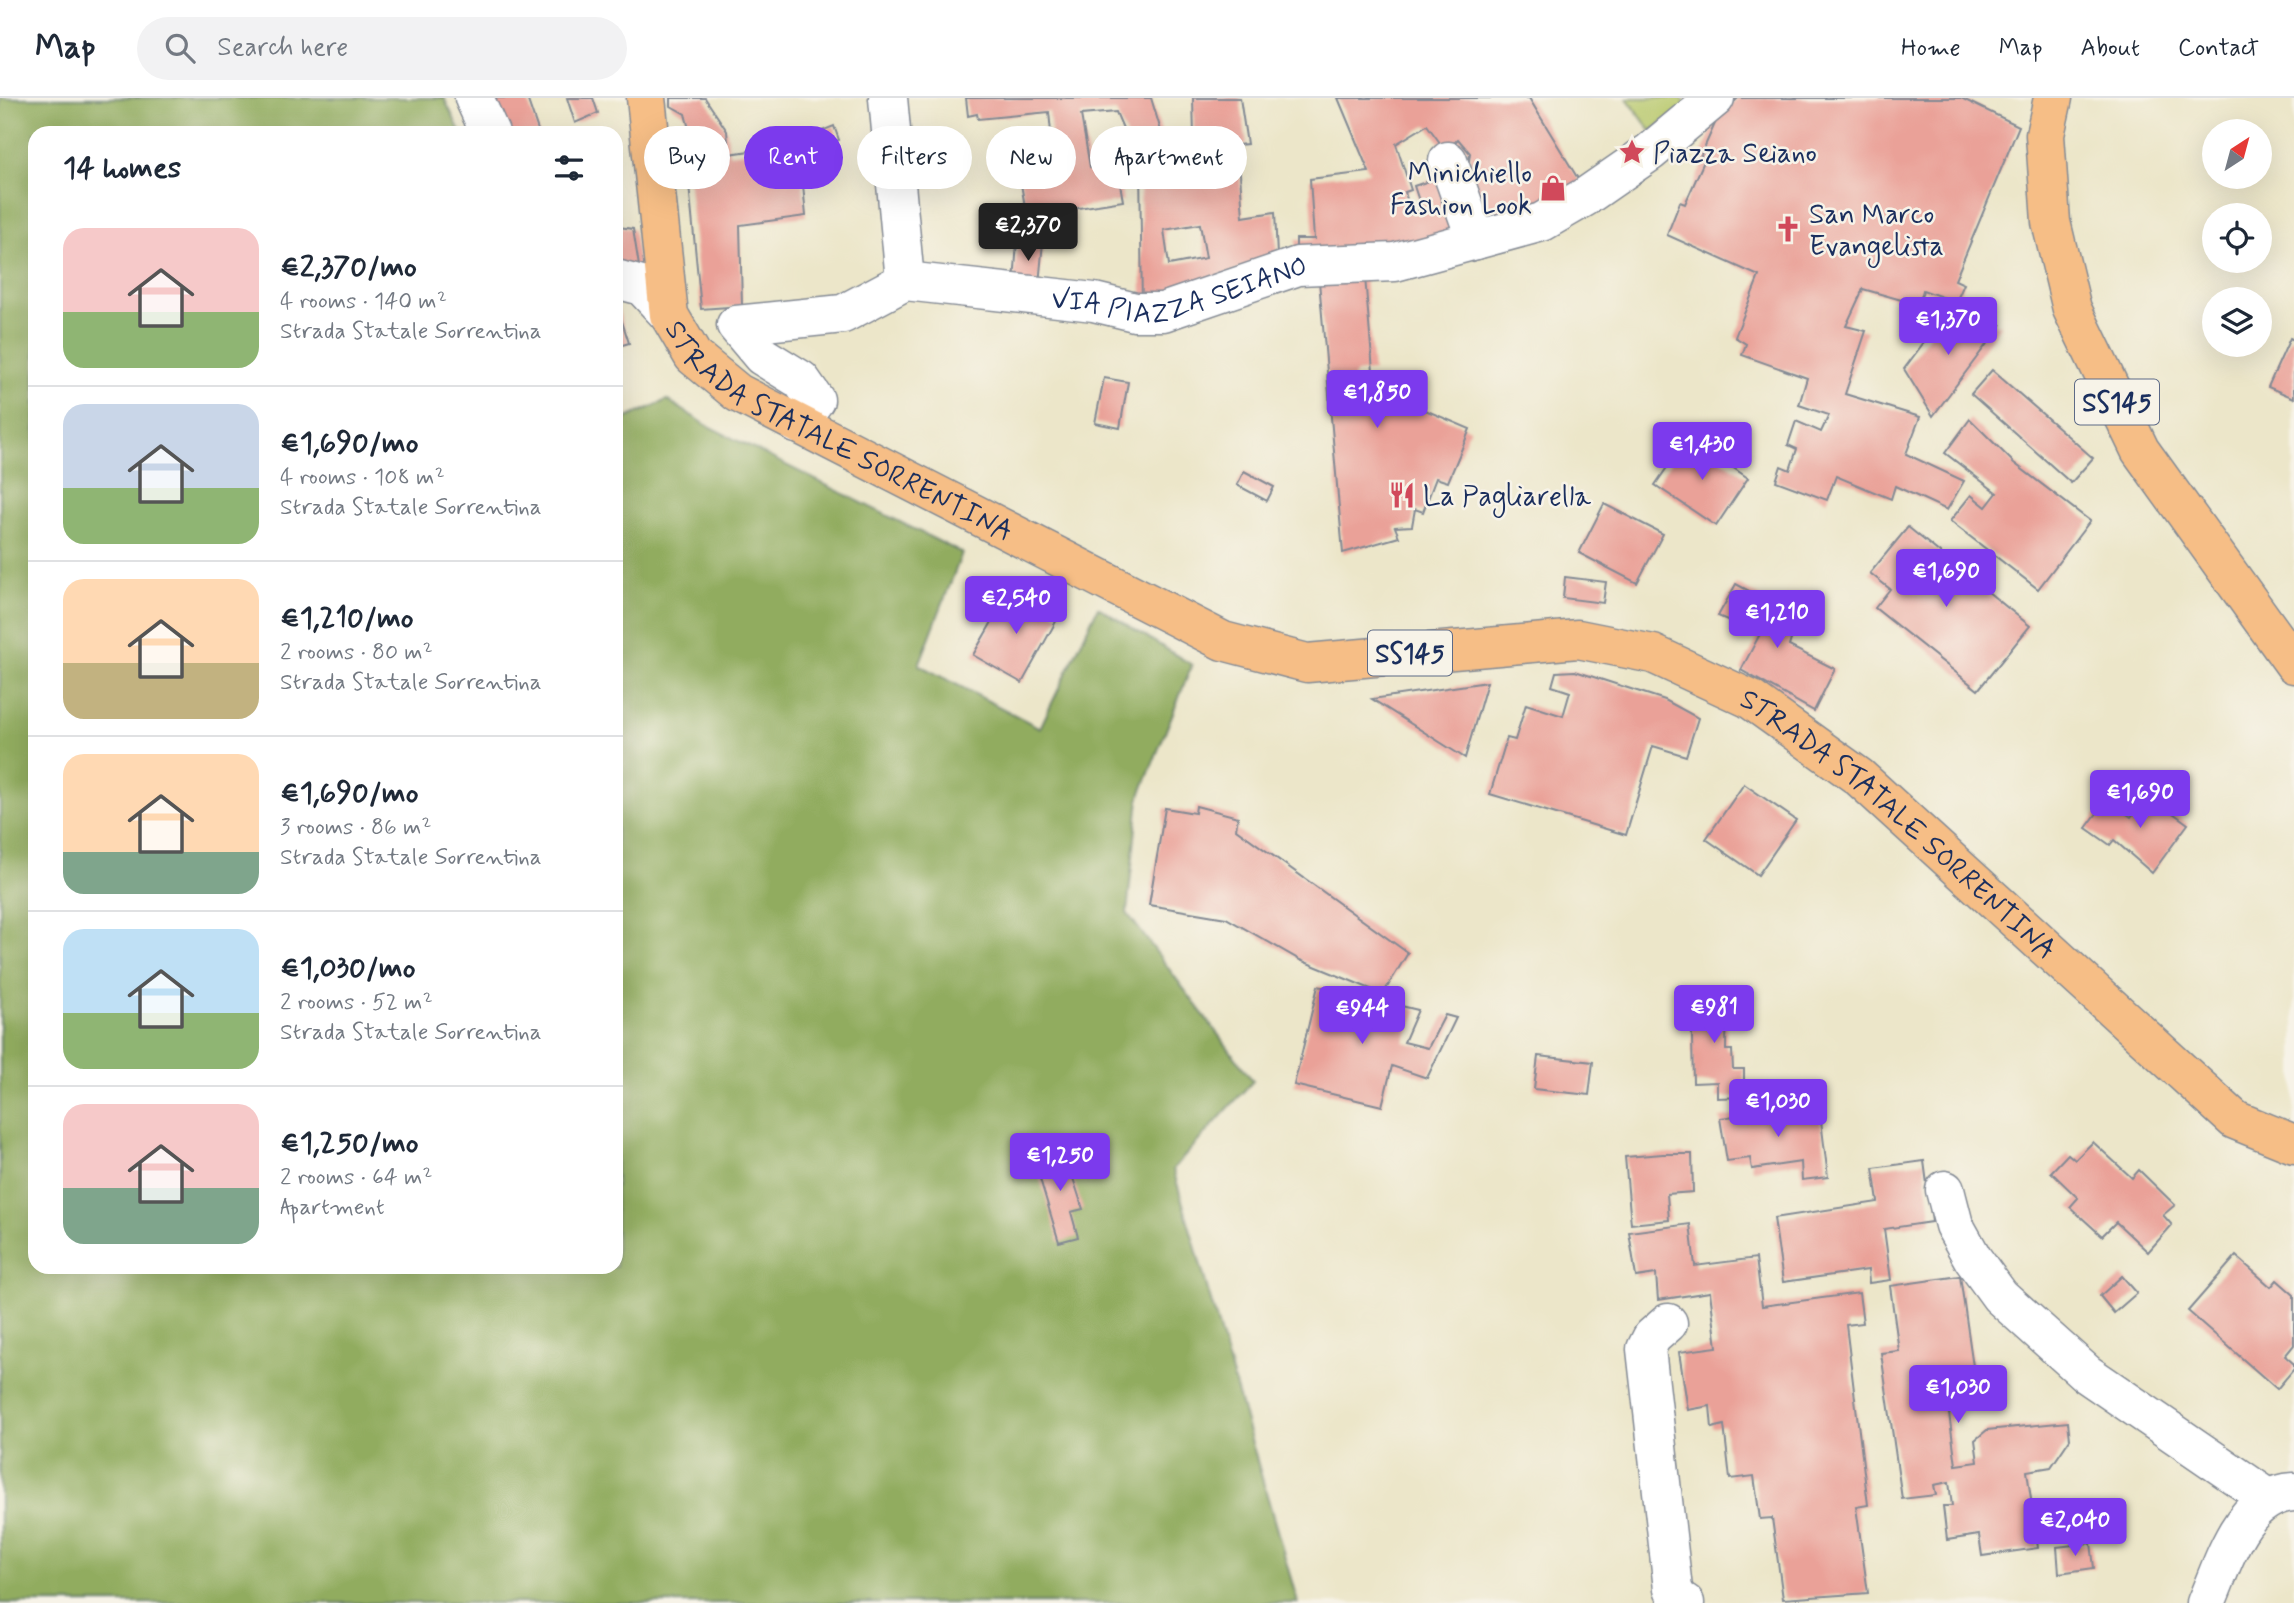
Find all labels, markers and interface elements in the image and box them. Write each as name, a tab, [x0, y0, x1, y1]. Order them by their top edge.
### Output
search box	[137, 17, 627, 80]
text: Map	[35, 26, 95, 70]
icon: search	[161, 29, 199, 67]
text: Search here	[217, 31, 348, 65]
text: Home	[1901, 33, 1961, 64]
text: Map	[1999, 33, 2043, 64]
text: About	[2081, 33, 2140, 64]
text: Contact	[2178, 33, 2259, 64]
north arrow	[2202, 119, 2272, 189]
map controls	[2202, 119, 2272, 357]
chip: Buy	[644, 126, 730, 189]
chip: Rent	[744, 126, 843, 189]
chip: Filters	[857, 126, 972, 189]
chip: New	[986, 126, 1076, 189]
chip: Apartment	[1090, 126, 1247, 189]
place label: Piazza Seiano	[1653, 136, 1817, 173]
place icon: Piazza Seiano	[1617, 137, 1647, 167]
text: 14 homes	[63, 149, 181, 188]
icon: filters	[550, 149, 588, 187]
place label: Minichiello Fashion Look	[1390, 156, 1532, 225]
shop icon: Minichiello Fashion Look	[1538, 173, 1568, 203]
place label: San Marco Evangelista	[1809, 197, 1944, 268]
button: locate	[2202, 203, 2272, 273]
pin: €2,370	[971, 204, 1085, 263]
text: €2,370	[995, 211, 1061, 241]
church icon: San Marco Evangelista	[1773, 214, 1803, 244]
text: €2,370/mo	[280, 248, 417, 287]
street label: VIA PIAZZA SEIANO	[1049, 250, 1307, 333]
icon: home	[119, 256, 203, 340]
text: 4 rooms · 140 m²	[280, 287, 447, 317]
button: layers	[2202, 287, 2272, 357]
pin: €1,370	[1891, 298, 2005, 357]
text: €1,370	[1915, 305, 1981, 335]
street label: STRADA STATALE SORRENTINA	[655, 314, 1019, 551]
text: Strada Statale Sorrentina	[280, 317, 542, 347]
pin: €1,850	[1320, 370, 1434, 430]
text: €1,850	[1343, 378, 1411, 408]
road number: SS145	[2075, 380, 2159, 424]
pin: €1,430	[1645, 422, 1759, 482]
text: €1,690/mo	[280, 424, 419, 463]
text: €1,430	[1669, 430, 1735, 460]
icon: home	[119, 432, 203, 516]
text: 4 rooms · 108 m²	[280, 463, 445, 493]
place label: La Pagliarella	[1423, 479, 1591, 518]
restaurant icon: La Pagliarella	[1387, 480, 1417, 510]
text: Strada Statale Sorrentina	[280, 493, 542, 523]
pin: €1,690	[1889, 550, 2003, 609]
text: €1,690	[1912, 557, 1980, 587]
pin: €2,540	[959, 576, 1073, 636]
text: €2,540	[981, 584, 1051, 614]
pin: €1,210	[1720, 590, 1834, 650]
text: €1,210	[1745, 598, 1809, 628]
text: €1,210/mo	[280, 599, 414, 638]
icon: home	[119, 607, 203, 691]
road number: SS145	[1368, 631, 1452, 676]
text: 2 rooms · 80 m²	[280, 638, 433, 668]
text: Strada Statale Sorrentina	[280, 668, 542, 698]
street label: STRADA STATALE SORRENTINA	[1734, 681, 2063, 969]
pin: €1,690	[2083, 770, 2197, 830]
text: €1,690/mo	[280, 774, 419, 813]
text: €1,690	[2106, 778, 2174, 808]
icon: home	[119, 782, 203, 866]
text: 3 rooms · 86 m²	[280, 813, 431, 843]
text: Strada Statale Sorrentina	[280, 843, 542, 873]
text: €1,030/mo	[280, 949, 416, 988]
icon: home	[119, 957, 203, 1041]
pin: €944	[1321, 986, 1403, 1046]
pin: €981	[1673, 986, 1755, 1045]
text: 2 rooms · 52 m²	[280, 988, 433, 1018]
text: €981	[1690, 993, 1738, 1023]
text: €944	[1335, 994, 1389, 1024]
text: Strada Statale Sorrentina	[280, 1018, 542, 1048]
pin: €1,030	[1721, 1080, 1835, 1139]
text: €1,030	[1745, 1087, 1811, 1117]
text: €1,250/mo	[280, 1124, 419, 1163]
icon: home	[119, 1132, 203, 1216]
pin: €1,250	[1003, 1134, 1117, 1193]
text: €1,250	[1026, 1141, 1094, 1171]
text: 2 rooms · 64 m²	[280, 1163, 432, 1193]
text: Apartment	[280, 1193, 385, 1223]
pin: €1,030	[1901, 1366, 2015, 1425]
text: €1,030	[1925, 1373, 1991, 1403]
pin: €2,040	[2018, 1498, 2132, 1558]
text: €2,040	[2040, 1506, 2110, 1536]

